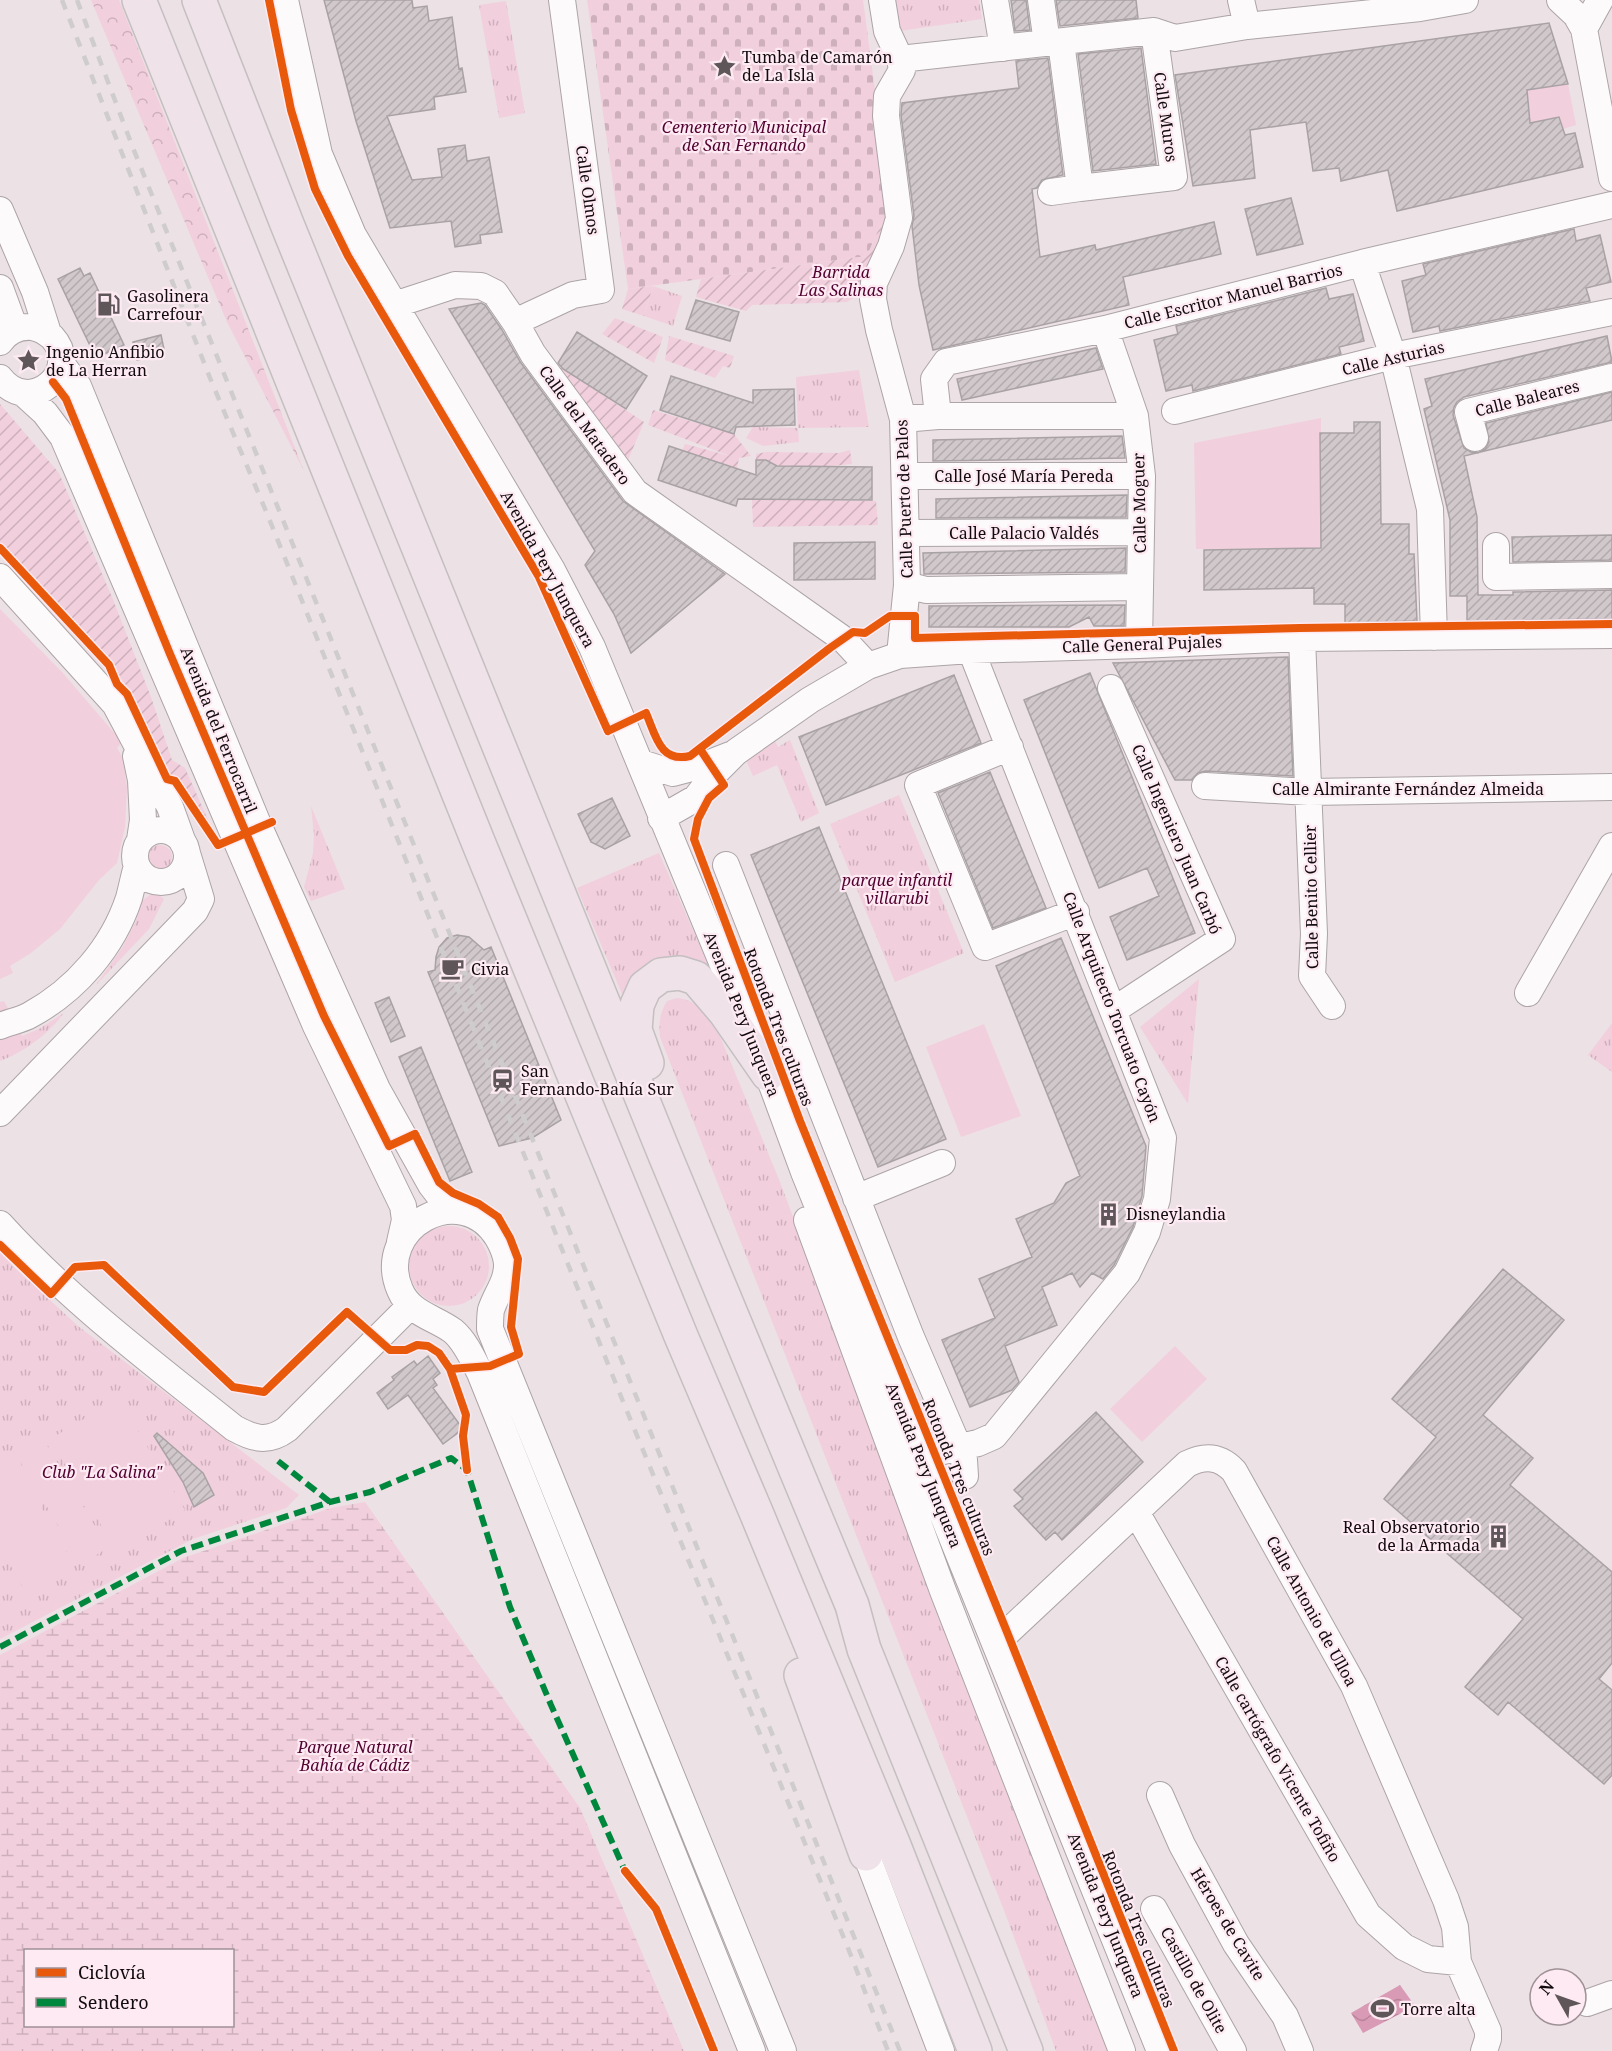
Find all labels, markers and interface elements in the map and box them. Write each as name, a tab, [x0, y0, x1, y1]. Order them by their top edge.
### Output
place label: Tumba de Camarón de La Isla	[742, 46, 893, 86]
place icon: Tumba de Camarón de La Isla	[711, 53, 737, 79]
street label: Calle Muros	[1149, 71, 1183, 163]
park label: Cementerio Municipal de San Fernando	[662, 116, 826, 156]
street label: Calle Olmos	[571, 144, 605, 236]
street label: Calle Escritor Manuel Barrios	[1122, 258, 1344, 334]
park label: Barrida Las Salinas	[798, 261, 883, 301]
place label: Gasolinera Carrefour	[127, 285, 209, 325]
fuel station icon: Gasolinera Carrefour	[96, 292, 122, 318]
street label: Calle Asturias	[1340, 336, 1446, 380]
place label: Ingenio Anfibio de La Herran	[46, 341, 165, 381]
place icon: Ingenio Anfibio de La Herran	[15, 348, 41, 374]
street label: Calle del Matadero	[534, 361, 636, 489]
street label: Calle Baleares	[1473, 374, 1581, 422]
street label: Calle Puerto de Palos	[890, 419, 918, 579]
street label: Calle Moguer	[1127, 452, 1151, 553]
street label: Calle José María Pereda	[934, 465, 1114, 487]
street label: Avenida Pery Junquera	[496, 486, 600, 652]
street label: Calle Palacio Valdés	[949, 522, 1099, 544]
street label: Calle General Pujales	[1062, 630, 1222, 658]
street label: Avenida del Ferrocarril	[176, 643, 263, 817]
street label: Calle Ingeniero Juan Carbó	[1127, 741, 1227, 937]
street label: Calle Almirante Fernández Almeida	[1272, 778, 1544, 800]
street label: Calle Benito Cellier	[1299, 824, 1323, 969]
park label: parque infantil villarubi	[841, 869, 952, 909]
street label: Calle Arquitecto Torcuato Cayón	[1058, 888, 1166, 1126]
street label: Avenida Pery Junquera	[699, 928, 785, 1100]
street label: Rotonda Tres culturas	[739, 945, 819, 1109]
cafe icon: Civia	[440, 956, 466, 982]
place label: Civia	[471, 958, 509, 980]
place label: San Fernando-Bahía Sur	[521, 1060, 674, 1100]
station icon: San Fernando-Bahía Sur	[490, 1067, 516, 1093]
building icon: Disneylandia	[1095, 1201, 1121, 1227]
place label: Disneylandia	[1126, 1203, 1226, 1225]
street label: Avenida Pery Junquera	[881, 1379, 967, 1551]
street label: Rotonda Tres culturas	[917, 1395, 1001, 1559]
park label: Club "La Salina"	[42, 1461, 163, 1483]
place label: Real Observatorio de la Armada	[1343, 1516, 1480, 1556]
building icon: Real Observatorio de la Armada	[1485, 1523, 1511, 1549]
street label: Calle Antonio de Ulloa	[1261, 1532, 1363, 1690]
street label: Calle cartógrafo Vicente Tofiño	[1210, 1652, 1346, 1866]
park label: Parque Natural Bahía de Cádiz	[296, 1736, 413, 1776]
street label: Avenida Pery Junquera	[1063, 1829, 1149, 2001]
street label: Rotonda Tres culturas	[1097, 1847, 1181, 2011]
street label: Héroes de Cavite	[1186, 1864, 1270, 1984]
street label: Castillo de Olite	[1156, 1923, 1232, 2037]
legend	[24, 1949, 234, 2027]
text: Ciclovía	[78, 1960, 146, 1984]
north arrow	[1528, 1967, 1588, 2027]
text: N	[1534, 1975, 1559, 1999]
text: Sendero	[78, 1990, 149, 2014]
sports icon: Torre alta	[1370, 1996, 1396, 2022]
place label: Torre alta	[1401, 1998, 1476, 2020]

